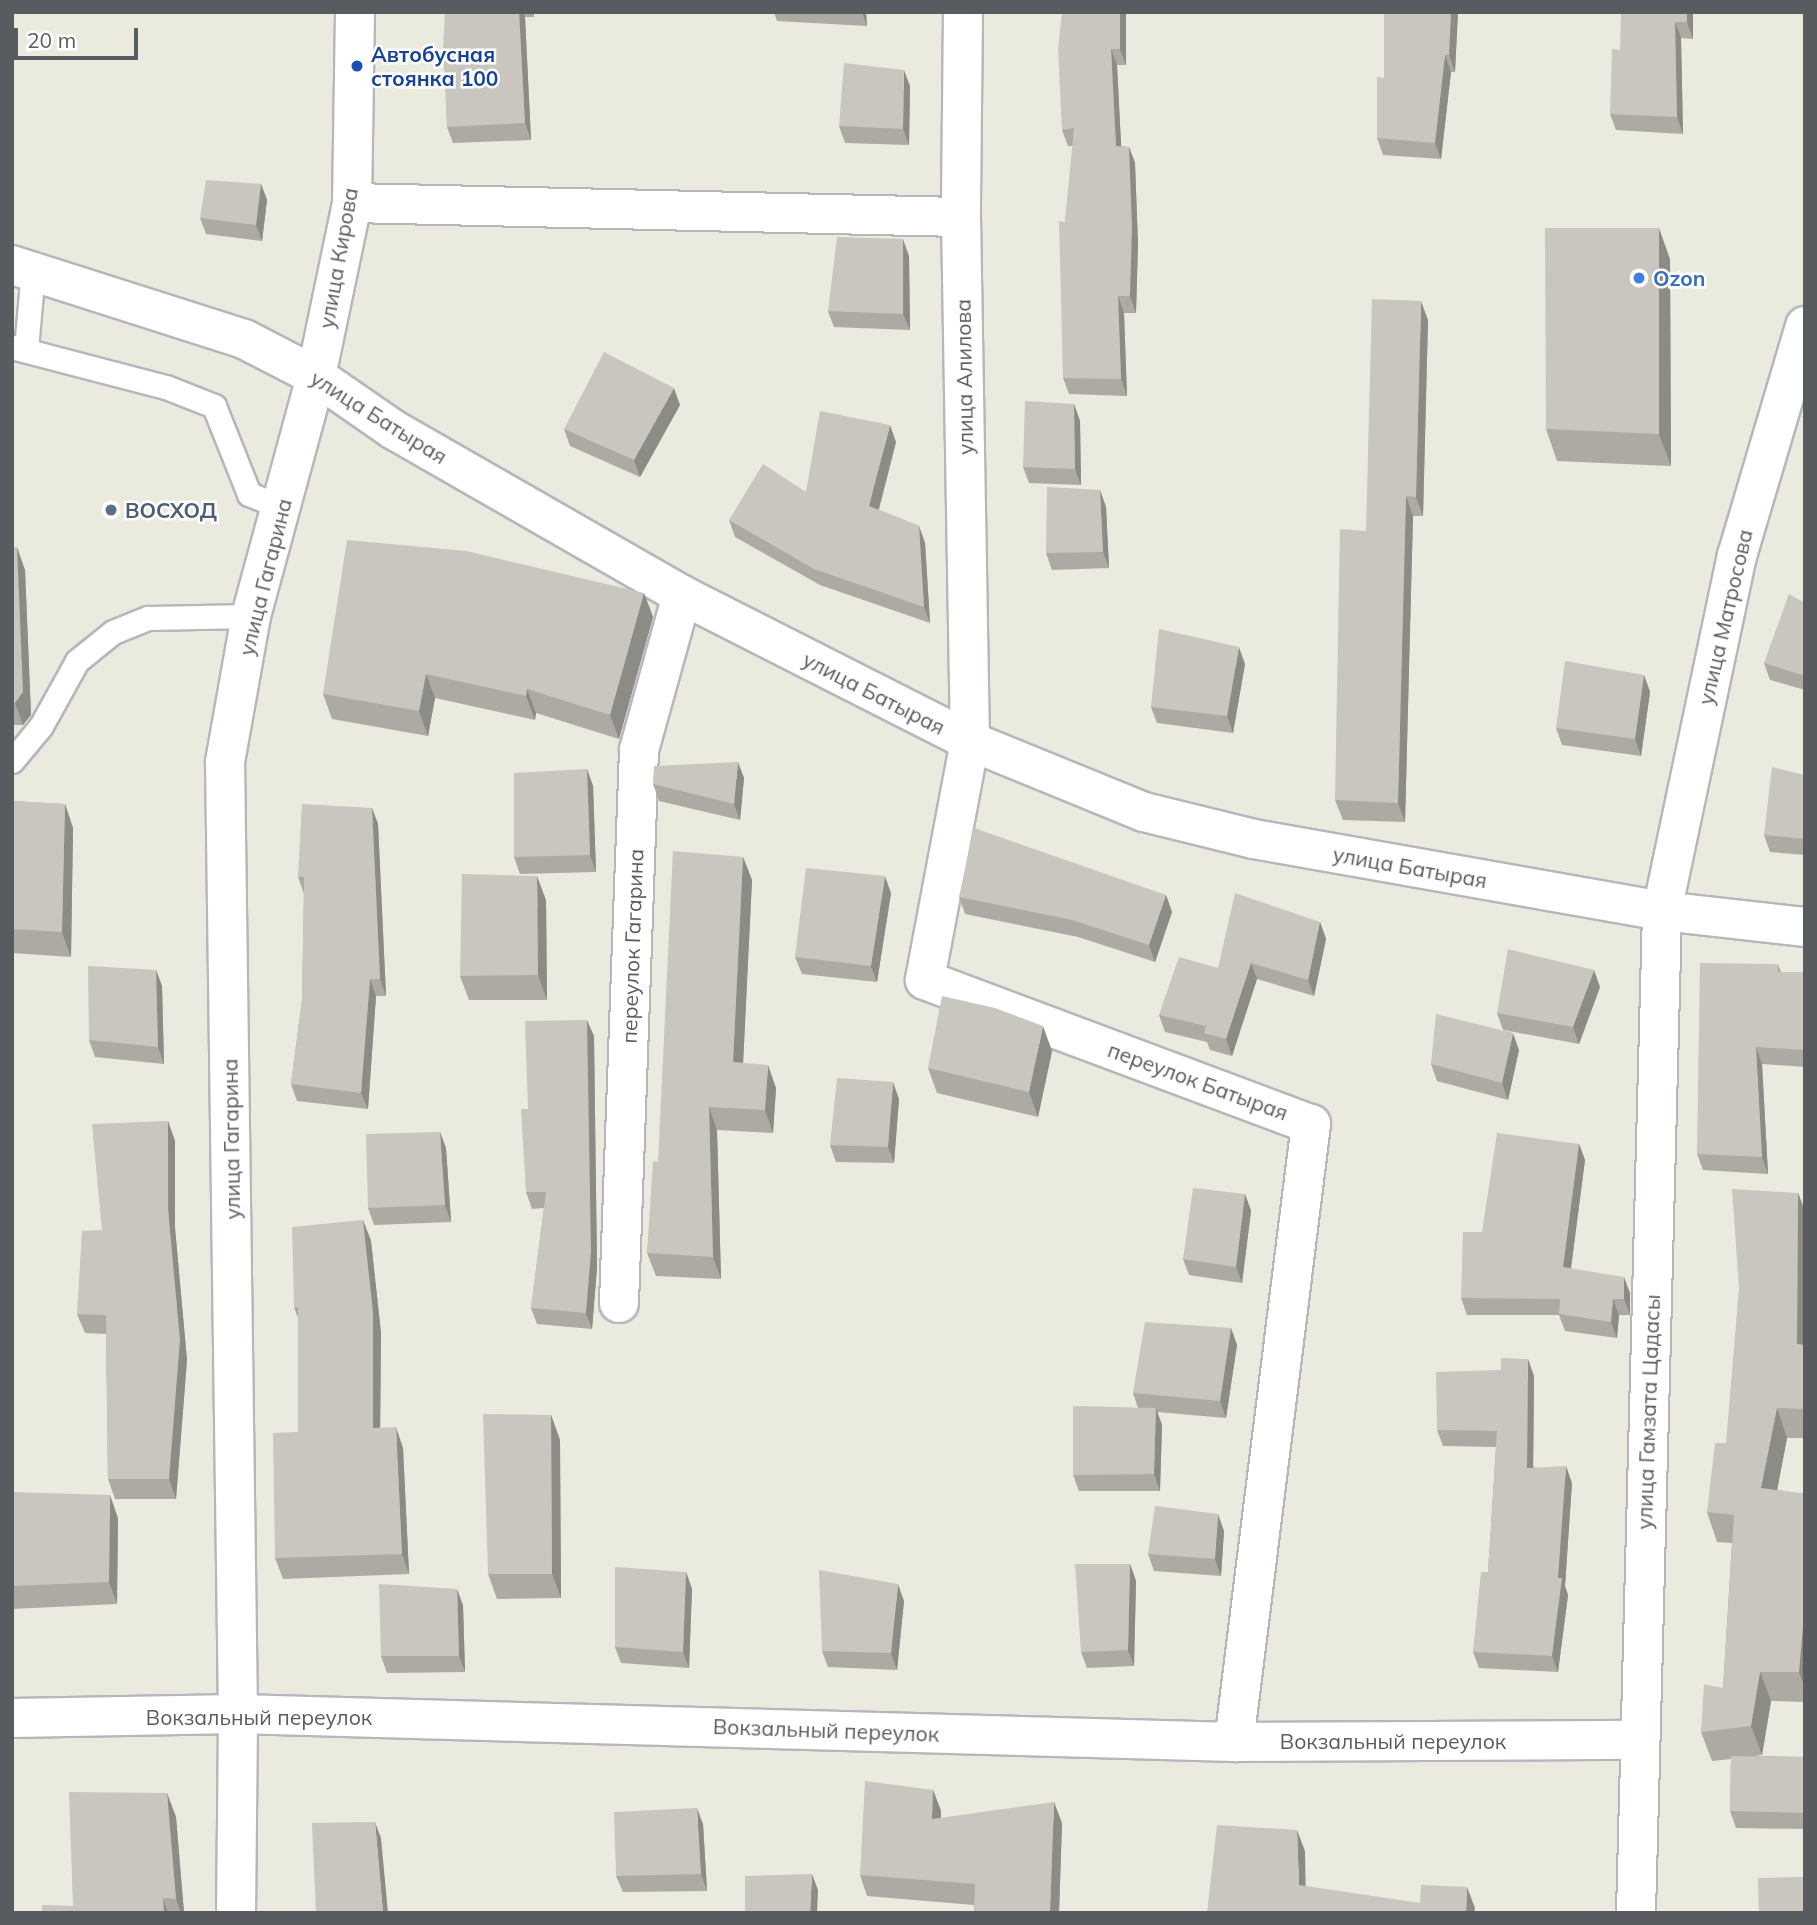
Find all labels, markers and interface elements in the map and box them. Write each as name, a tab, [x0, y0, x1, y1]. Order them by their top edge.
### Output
scale bar	[18, 14, 142, 58]
text: 20 m	[27, 27, 76, 53]
place label: Автобусная стоянка 100	[371, 41, 498, 91]
marker: Автобусная стоянка 100	[349, 58, 365, 74]
street label: улица Кирова	[313, 186, 363, 330]
place label: Ozon	[1653, 265, 1705, 291]
marker: Ozon	[1631, 270, 1647, 286]
street label: улица Алилова	[950, 299, 978, 455]
street label: улица Батырая	[306, 365, 452, 469]
street label: улица Гагарина	[233, 496, 297, 658]
place label: ВОСХОД	[125, 497, 217, 523]
marker: ВОСХОД	[103, 502, 119, 518]
street label: улица Матросова	[1693, 527, 1757, 707]
street label: улица Батырая	[799, 646, 949, 740]
street label: улица Батырая	[1331, 841, 1489, 893]
street label: переулок Гагарина	[616, 848, 648, 1044]
street label: переулок Батырая	[1104, 1037, 1292, 1125]
street label: улица Гагарина	[217, 1058, 245, 1220]
street label: улица Гамзата Цадасы	[1631, 1294, 1665, 1530]
street label: Вокзальный переулок	[146, 1704, 372, 1730]
street label: Вокзальный переулок	[712, 1713, 940, 1747]
street label: Вокзальный переулок	[1280, 1728, 1506, 1754]

